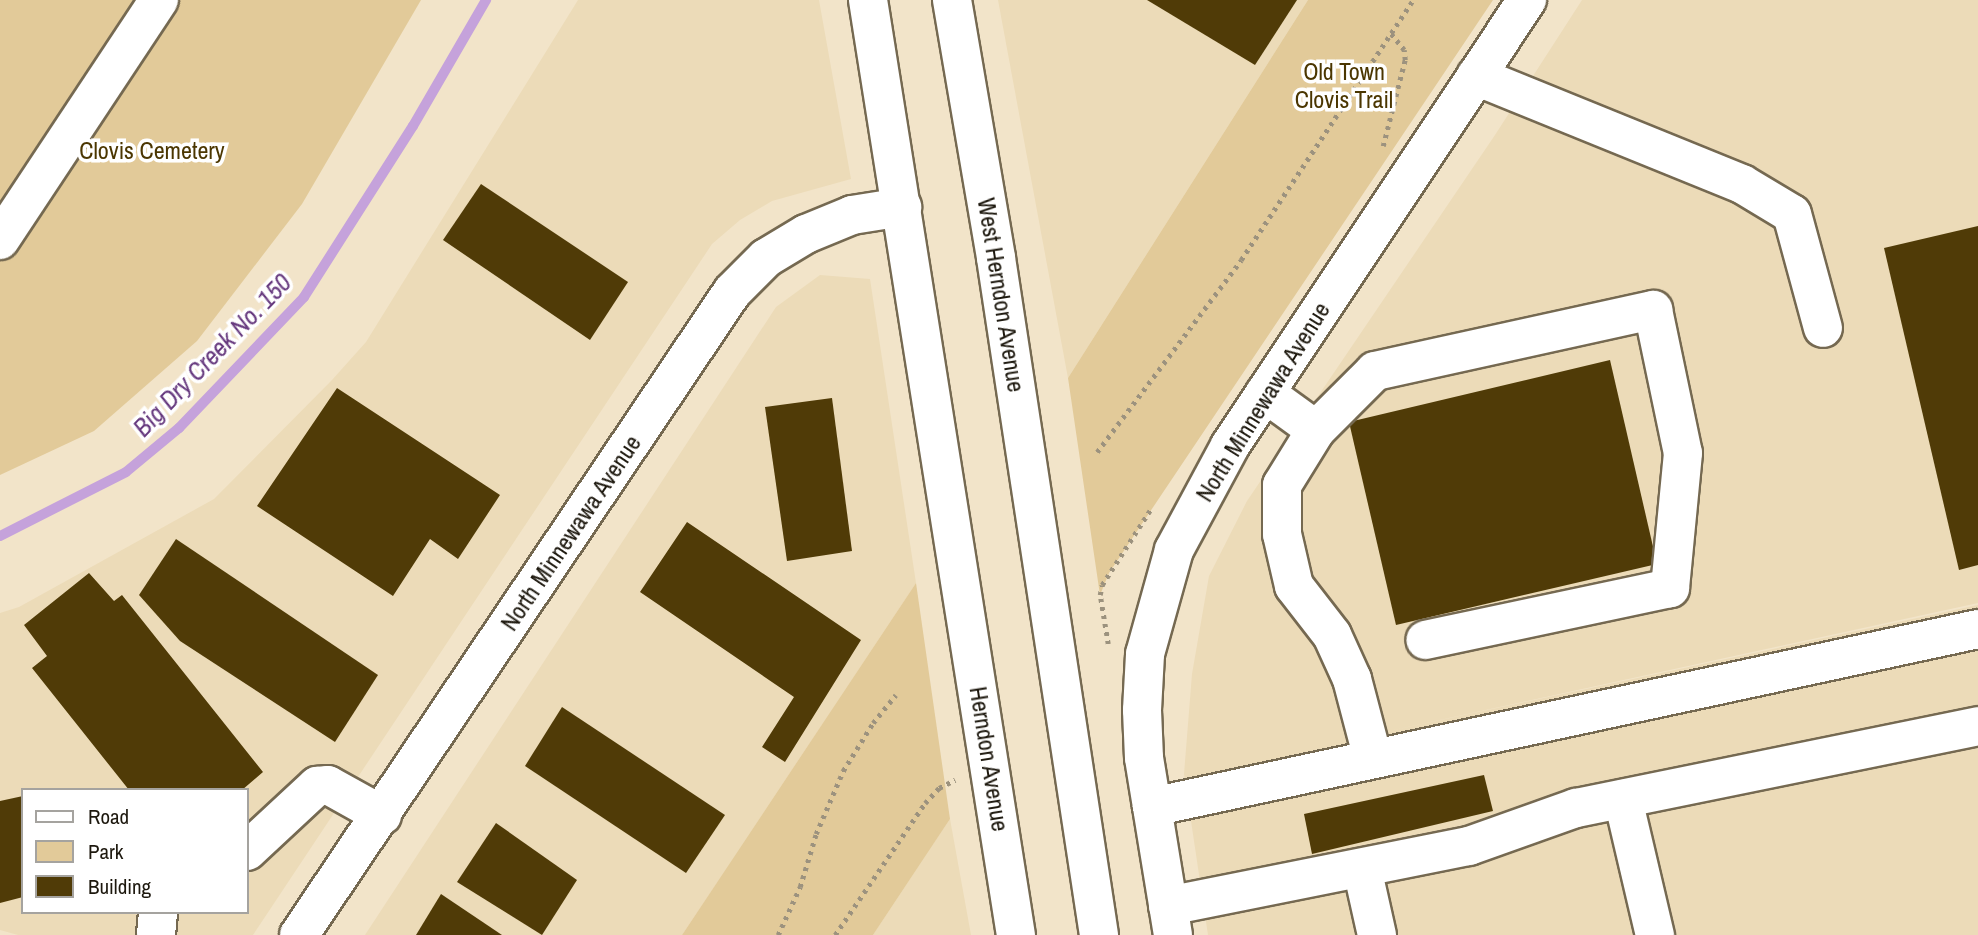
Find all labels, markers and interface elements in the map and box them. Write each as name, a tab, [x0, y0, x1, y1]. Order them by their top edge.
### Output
park label: Old Town Clovis Trail	[1295, 58, 1393, 114]
park label: Clovis Cemetery	[79, 137, 225, 165]
street label: West Herndon Avenue	[971, 195, 1031, 395]
water label: Big Dry Creek No. 150	[126, 267, 298, 443]
street label: North Minnewawa Avenue	[1190, 297, 1336, 507]
street label: North Minnewawa Avenue	[495, 429, 647, 637]
street label: Herndon Avenue	[963, 684, 1015, 834]
legend	[21, 788, 248, 914]
text: Road	[88, 802, 129, 831]
text: Park	[88, 837, 123, 866]
text: Building	[88, 872, 151, 901]

